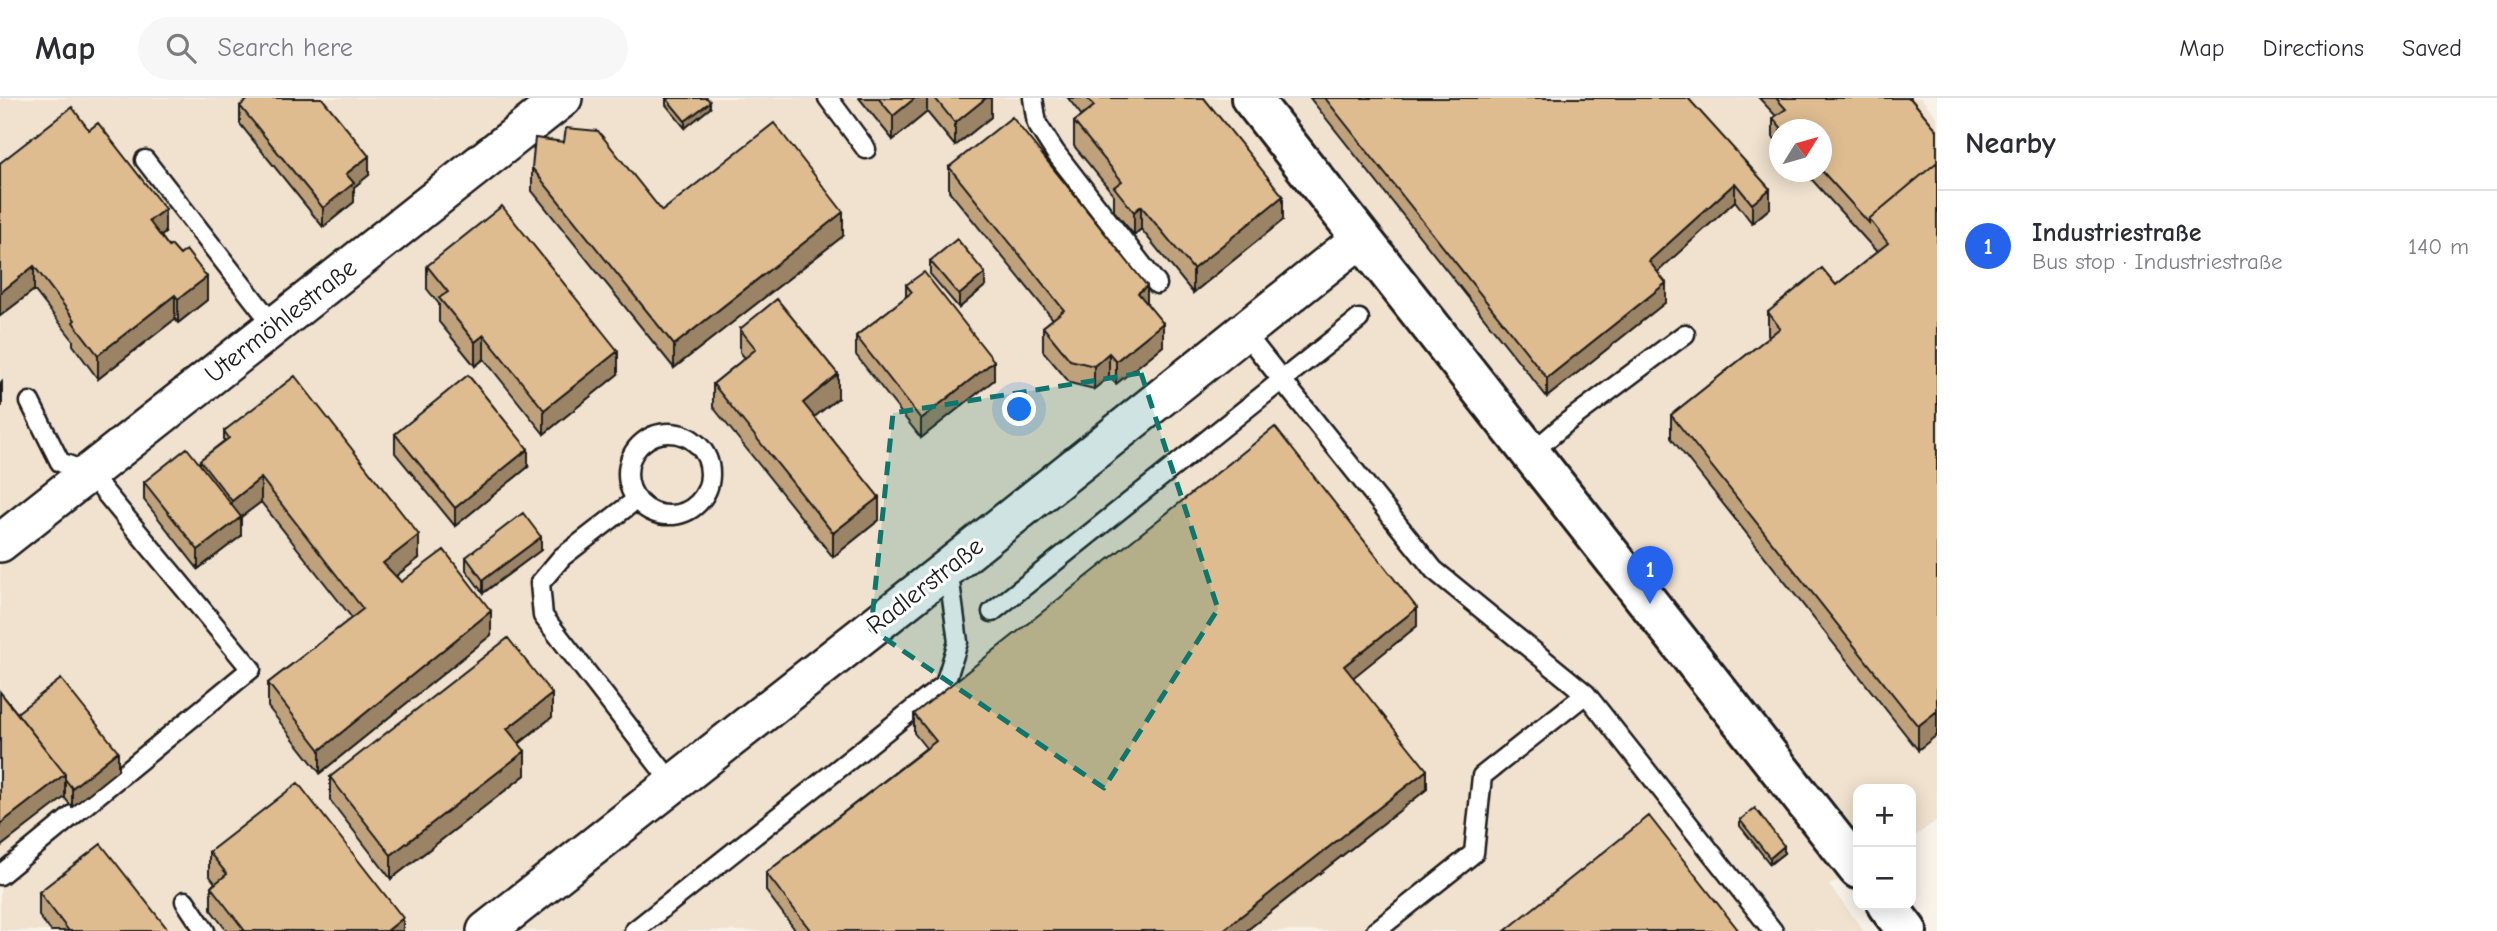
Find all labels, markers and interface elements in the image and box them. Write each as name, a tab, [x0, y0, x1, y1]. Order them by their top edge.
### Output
search box	[138, 17, 628, 80]
text: Map	[35, 29, 96, 67]
icon: search	[162, 29, 200, 67]
text: Search here	[218, 33, 353, 63]
text: Map	[2179, 34, 2225, 62]
text: Directions	[2263, 34, 2364, 62]
text: Saved	[2402, 34, 2462, 62]
north arrow	[1769, 119, 1832, 182]
text: Nearby	[1965, 126, 2056, 161]
text: Industriestraße	[2032, 218, 2202, 248]
text: 1	[1983, 233, 1993, 260]
text: 140 m	[2408, 233, 2469, 260]
text: Bus stop · Industriestraße	[2032, 248, 2283, 275]
street label: Utermöhlestraße	[199, 253, 363, 389]
your location	[1002, 392, 1036, 426]
street label: Radlerstraße	[861, 531, 989, 641]
pin: 1	[1627, 546, 1673, 604]
map controls	[1853, 784, 1916, 910]
button: +	[1853, 784, 1916, 847]
button: −	[1853, 847, 1916, 910]

